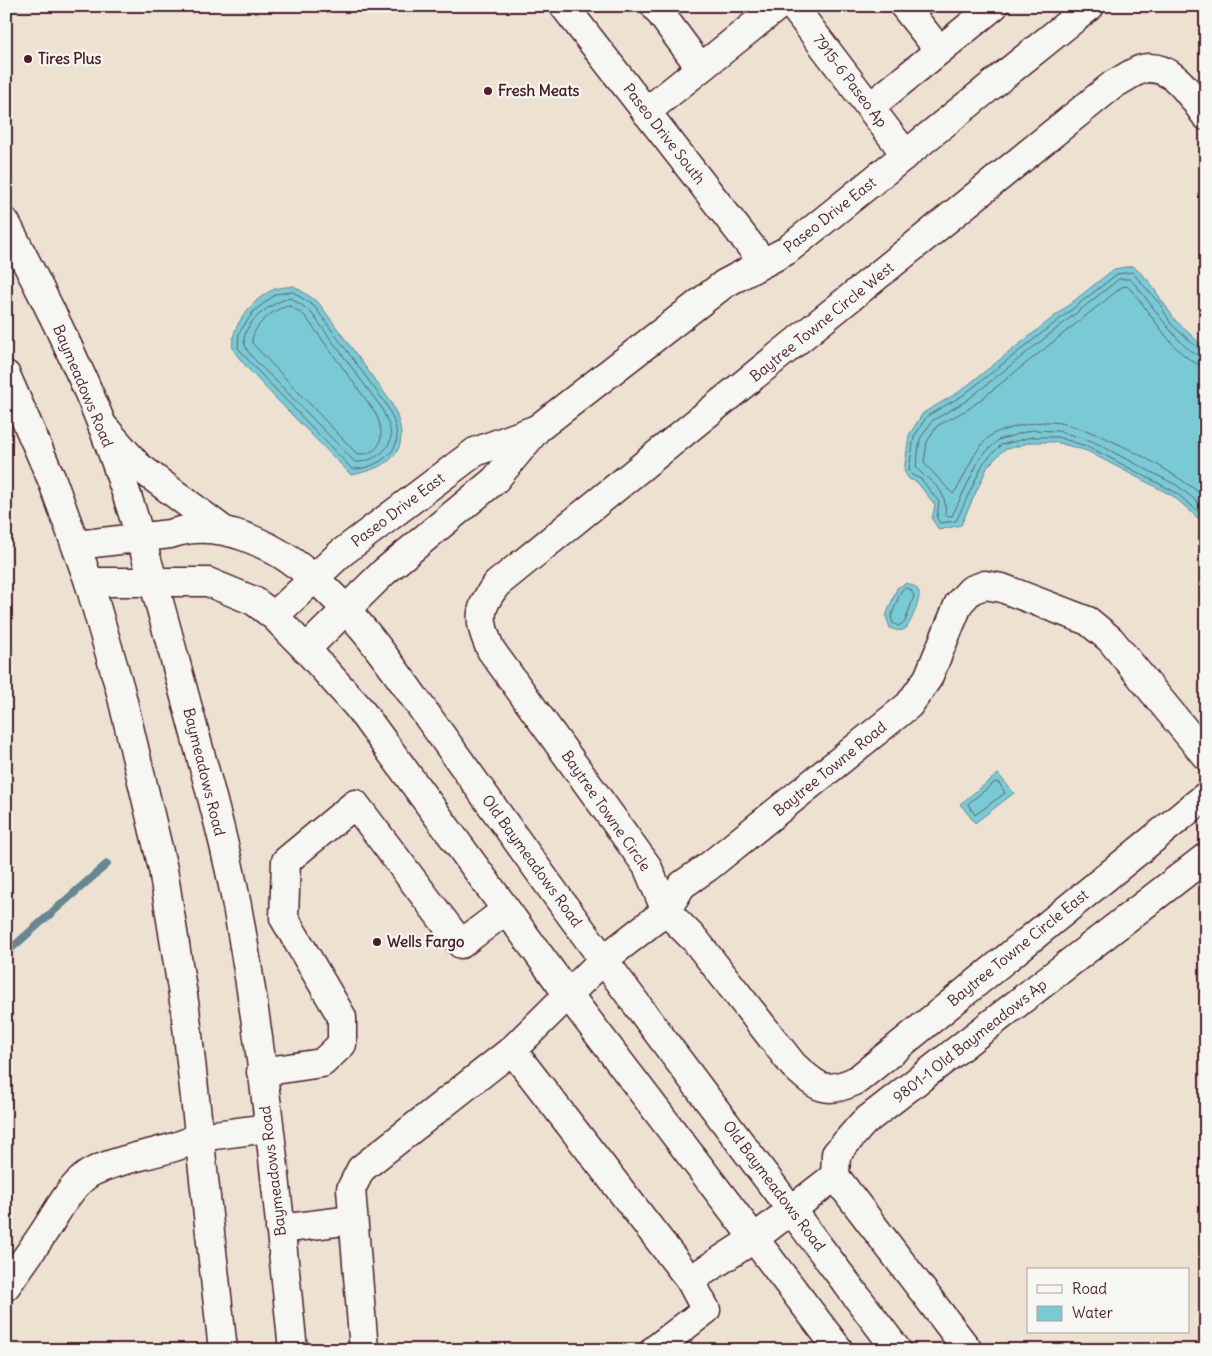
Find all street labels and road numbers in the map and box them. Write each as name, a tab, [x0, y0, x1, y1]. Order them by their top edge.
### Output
street label: 7915-6 Paseo Ap	[809, 30, 892, 131]
street label: Paseo Drive South	[619, 80, 710, 188]
street label: Paseo Drive East	[780, 173, 880, 257]
street label: Baytree Towne Circle West	[746, 258, 897, 386]
street label: Baymeadows Road	[49, 322, 118, 450]
street label: Paseo Drive East	[347, 468, 448, 551]
street label: Baymeadows Road	[179, 706, 230, 838]
street label: Baytree Towne Road	[769, 717, 890, 820]
street label: Baytree Towne Circle	[558, 747, 655, 875]
street label: Old Baymeadows Road	[478, 791, 587, 931]
street label: Baytree Towne Circle East	[943, 885, 1092, 1010]
street label: 9801-1 Old Baymeadows Ap	[889, 975, 1050, 1107]
street label: Baymeadows Road	[255, 1105, 290, 1237]
street label: Old Baymeadows Road	[719, 1117, 830, 1255]

